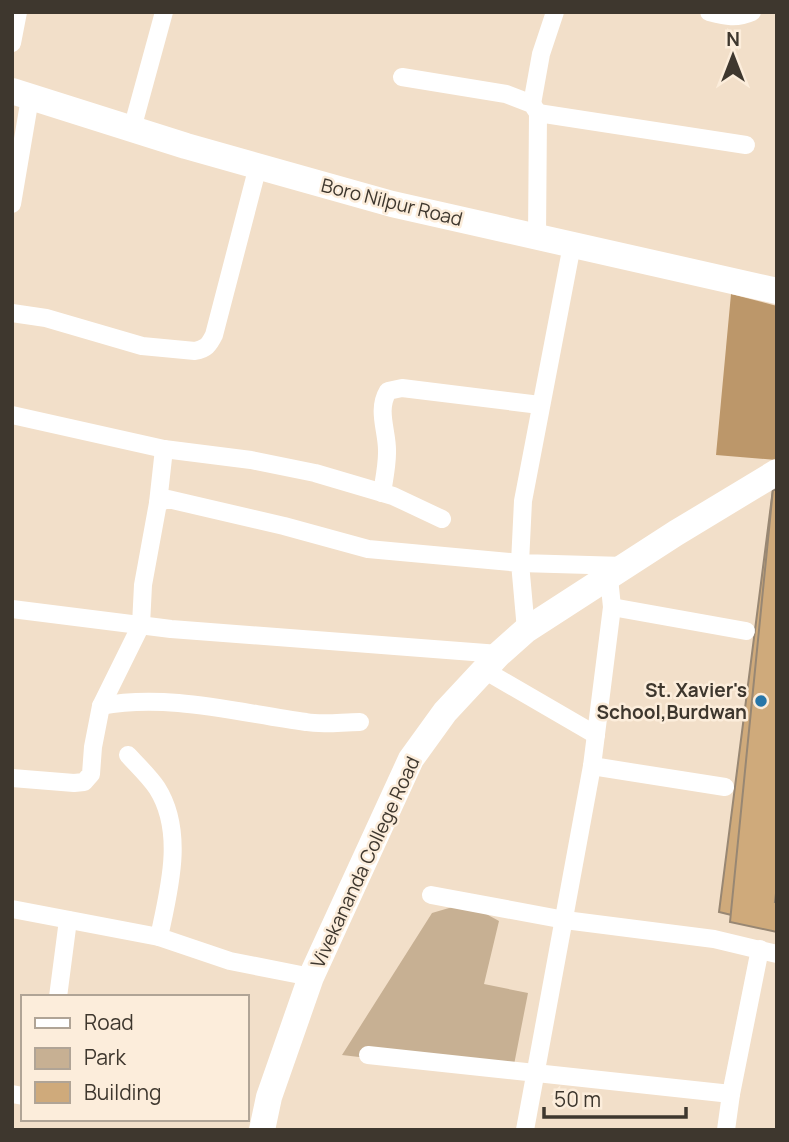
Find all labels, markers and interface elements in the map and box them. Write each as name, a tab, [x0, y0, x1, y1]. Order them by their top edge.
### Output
north arrow	[698, 21, 768, 91]
text: N	[726, 26, 740, 52]
street label: Boro Nilpur Road	[319, 172, 465, 232]
place label: St. Xavier's School,Burdwan	[597, 677, 747, 725]
marker: St. Xavier's School,Burdwan	[753, 693, 769, 709]
street label: Vivekananda College Road	[304, 752, 426, 972]
legend	[21, 995, 248, 1121]
text: Road	[84, 1008, 134, 1036]
text: Park	[84, 1043, 126, 1071]
scale bar	[544, 1076, 686, 1120]
text: Building	[84, 1078, 161, 1106]
text: 50 m	[554, 1085, 601, 1113]

